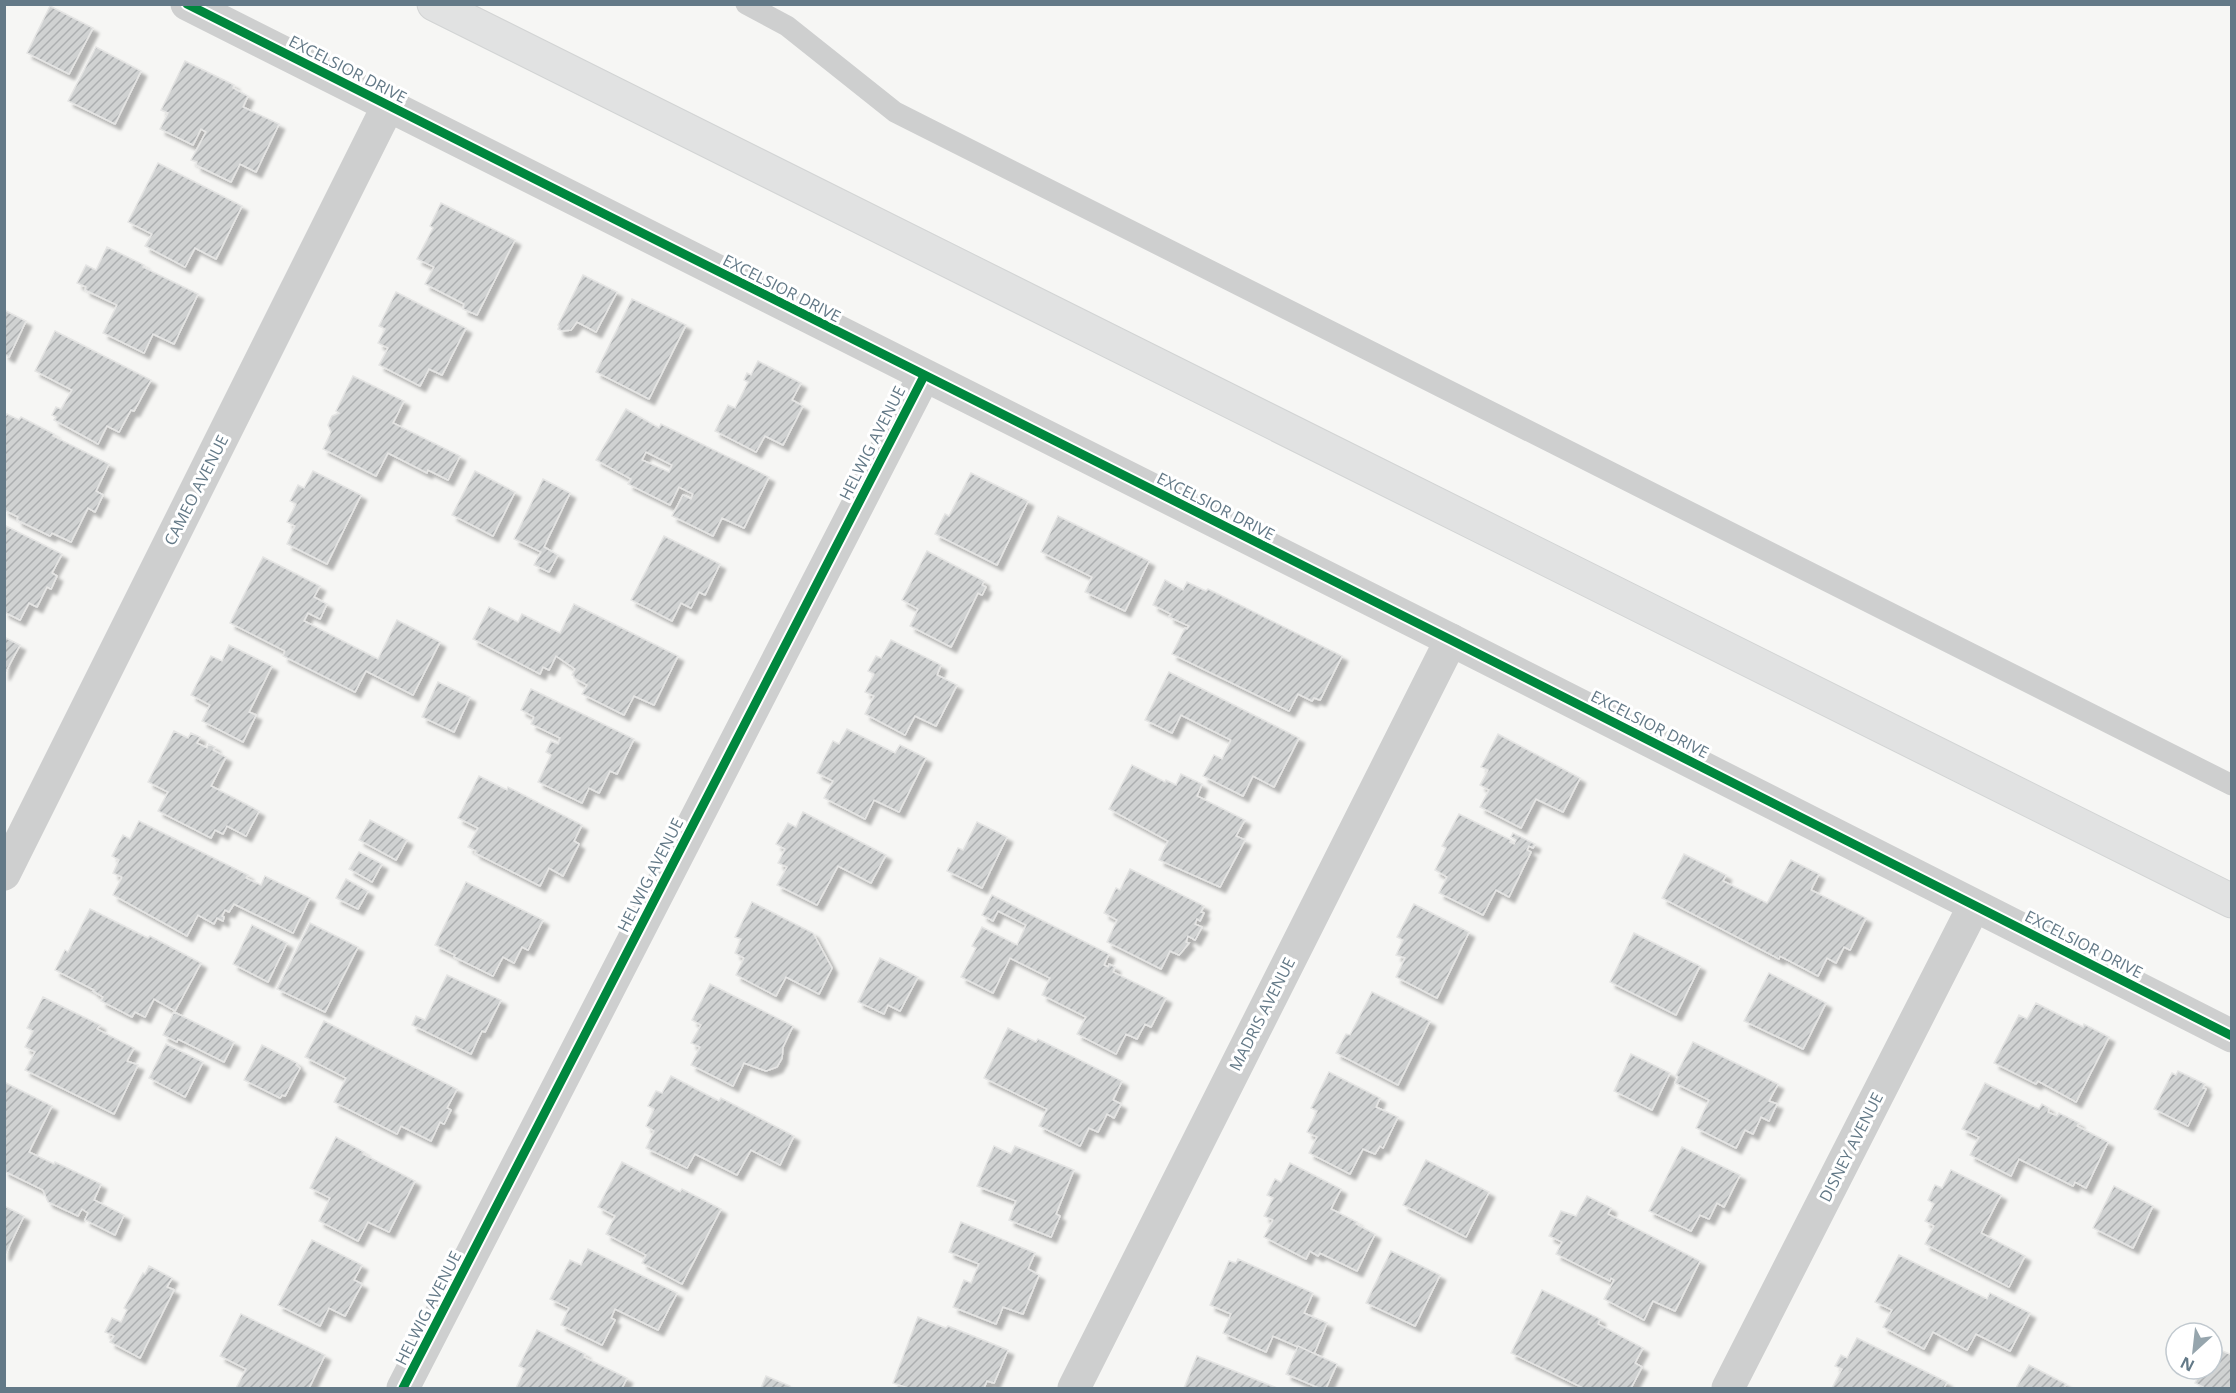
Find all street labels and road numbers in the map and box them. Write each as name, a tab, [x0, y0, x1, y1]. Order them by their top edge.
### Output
street label: EXCELSIOR DRIVE	[285, 30, 411, 108]
street label: EXCELSIOR DRIVE	[719, 249, 845, 327]
street label: HELWIG AVENUE	[834, 382, 910, 504]
street label: CAMEO AVENUE	[159, 431, 233, 549]
street label: EXCELSIOR DRIVE	[1153, 467, 1279, 545]
street label: EXCELSIOR DRIVE	[1587, 685, 1713, 763]
street label: HELWIG AVENUE	[612, 814, 688, 936]
street label: EXCELSIOR DRIVE	[2021, 905, 2147, 983]
street label: MADRIS AVENUE	[1224, 954, 1300, 1074]
street label: DISNEY AVENUE	[1814, 1089, 1888, 1205]
street label: HELWIG AVENUE	[390, 1247, 466, 1369]

